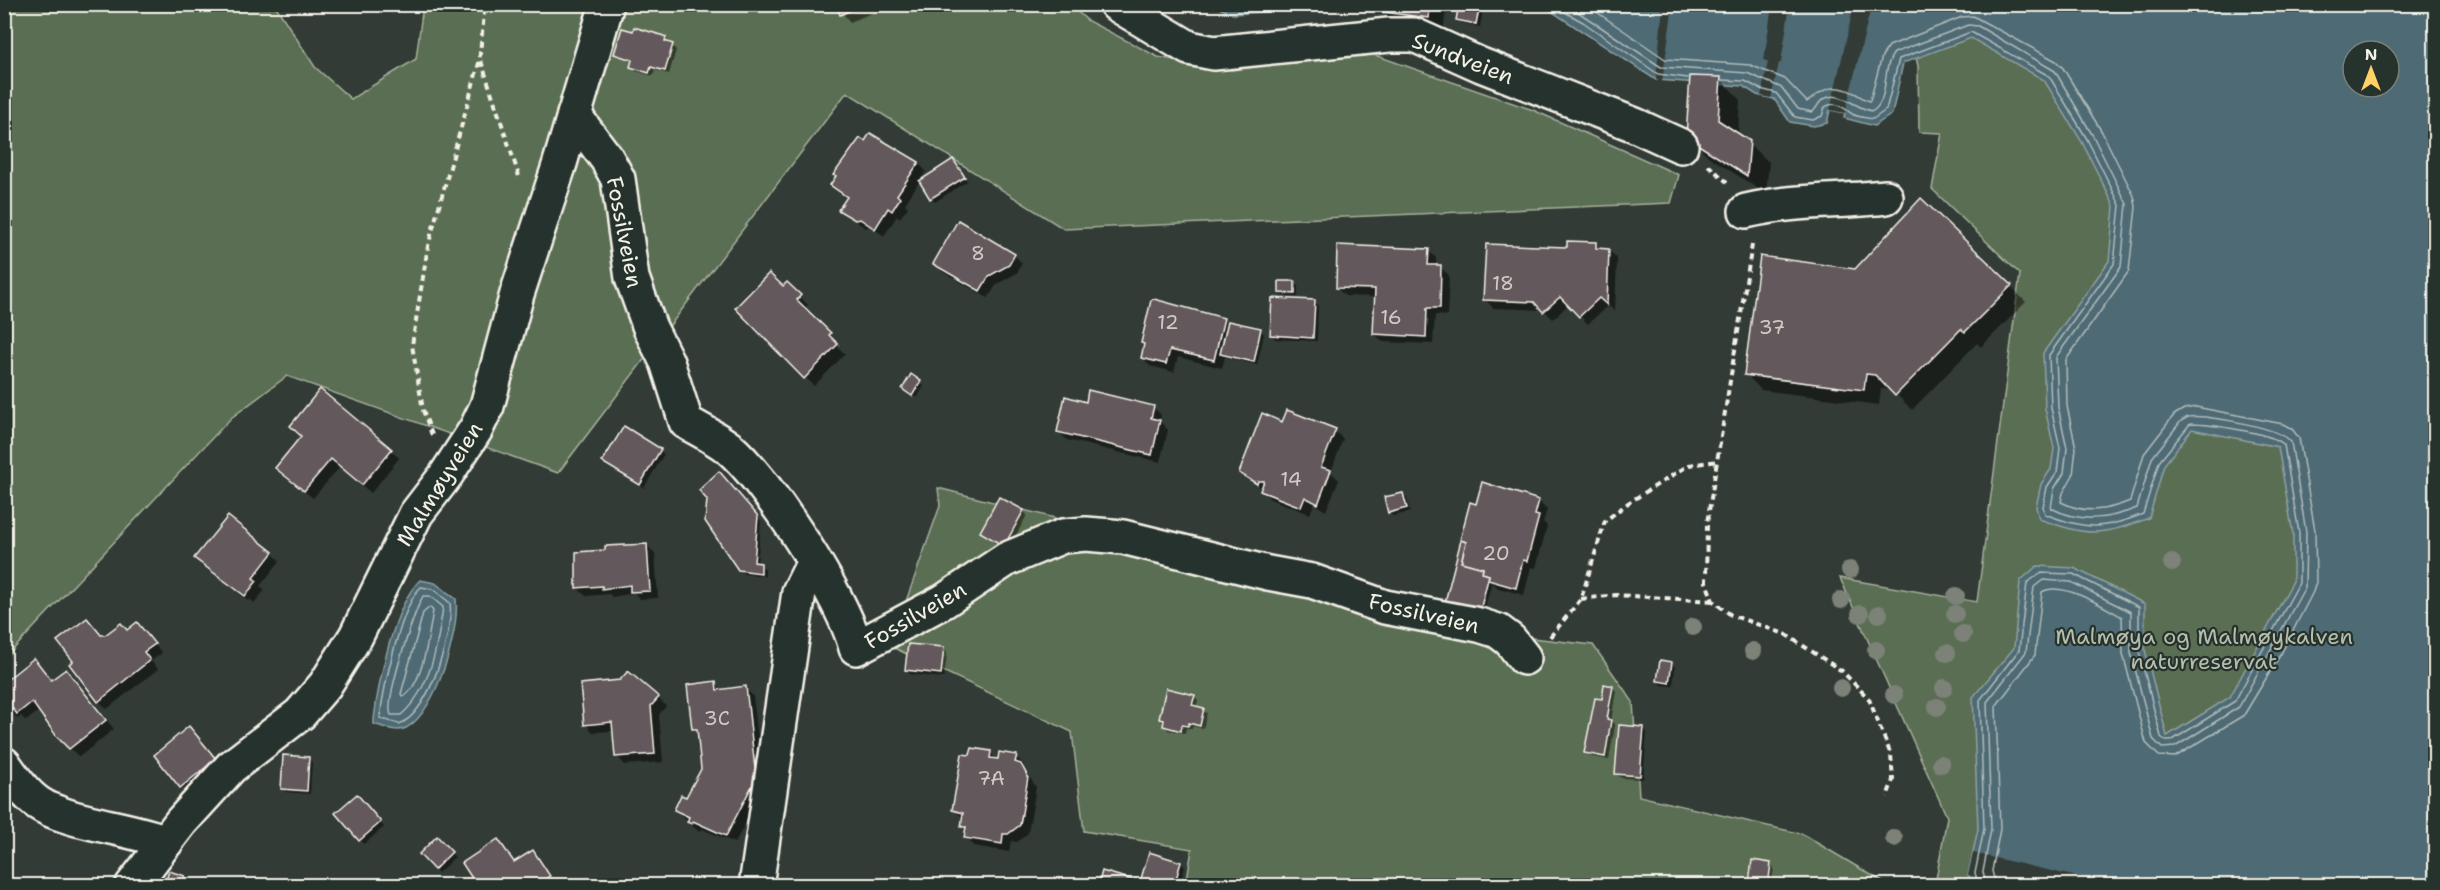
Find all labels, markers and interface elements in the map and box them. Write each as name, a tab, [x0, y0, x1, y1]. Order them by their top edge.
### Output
street label: Sundveien	[1408, 26, 1518, 91]
north arrow	[2341, 39, 2401, 99]
text: N	[2365, 44, 2377, 65]
street label: Fossilveien	[600, 174, 649, 290]
house number: 8	[971, 240, 985, 266]
house number: 18	[1492, 270, 1514, 296]
house number: 16	[1380, 304, 1402, 330]
house number: 12	[1157, 309, 1179, 335]
house number: 37	[1759, 314, 1785, 340]
street label: Malmøyveien	[390, 416, 489, 552]
house number: 14	[1280, 466, 1302, 492]
house number: 20	[1482, 540, 1510, 566]
street label: Fossilveien	[859, 575, 971, 656]
street label: Fossilveien	[1366, 587, 1482, 640]
park label: Malmøya og Malmøykalven naturreservat	[2055, 622, 2353, 676]
house number: 3C	[704, 705, 730, 731]
house number: 7A	[977, 765, 1005, 791]

